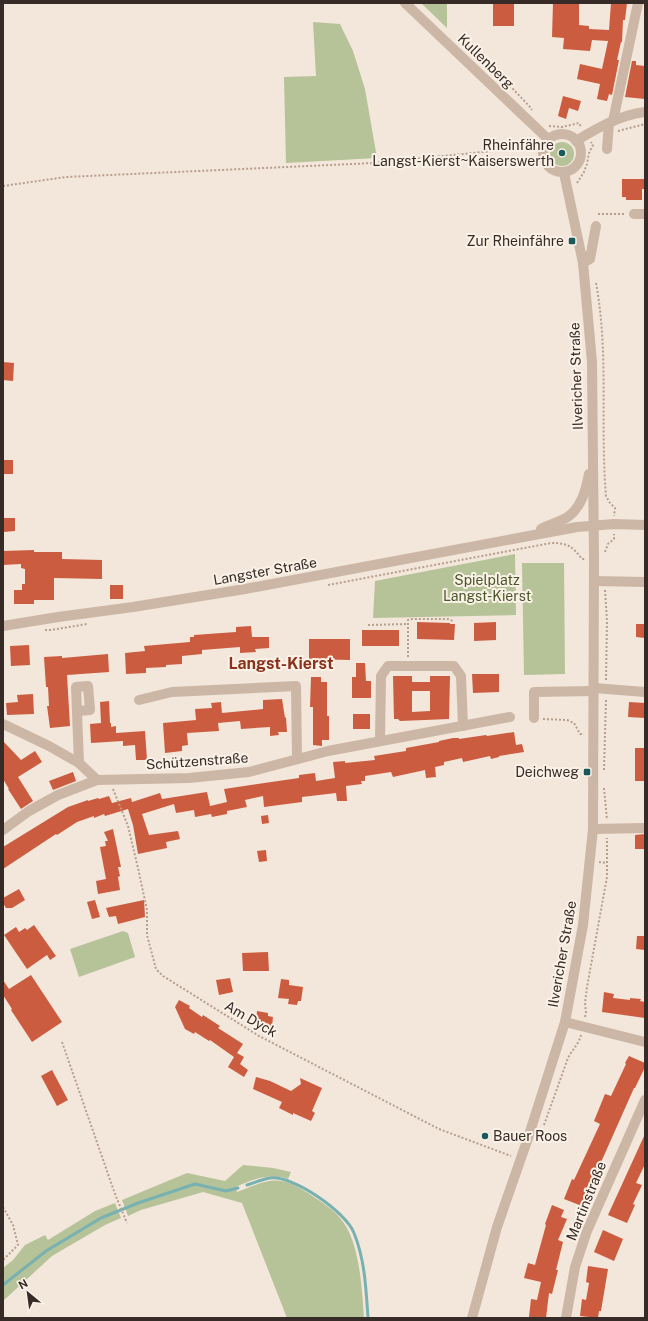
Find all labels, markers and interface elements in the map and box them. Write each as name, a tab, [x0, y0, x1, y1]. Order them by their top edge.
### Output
street label: Kullenberg	[455, 30, 517, 92]
place label: Rheinfähre Langst-Kierst~Kaiserswerth	[372, 137, 554, 169]
marker: Rheinfähre Langst-Kierst~Kaiserswerth	[557, 148, 567, 158]
place label: Zur Rheinfähre	[467, 233, 564, 249]
marker: Zur Rheinfähre	[567, 236, 577, 246]
street label: Ilvericher Straße	[566, 322, 586, 430]
street label: Langster Straße	[212, 554, 318, 588]
park label: Spielplatz Langst-Kierst	[443, 572, 531, 604]
district label: Langst-Kierst	[228, 654, 334, 673]
street label: Schützenstraße	[145, 749, 249, 773]
place label: Deichweg	[515, 764, 579, 780]
marker: Deichweg	[582, 767, 592, 777]
street label: Ilvericher Straße	[545, 899, 579, 1008]
street label: Am Dyck	[222, 998, 280, 1040]
place label: Bauer Roos	[493, 1128, 567, 1144]
marker: Bauer Roos	[480, 1131, 490, 1141]
street label: Martinstraße	[563, 1159, 609, 1243]
north arrow	[8, 1273, 48, 1313]
text: N	[16, 1277, 30, 1292]

